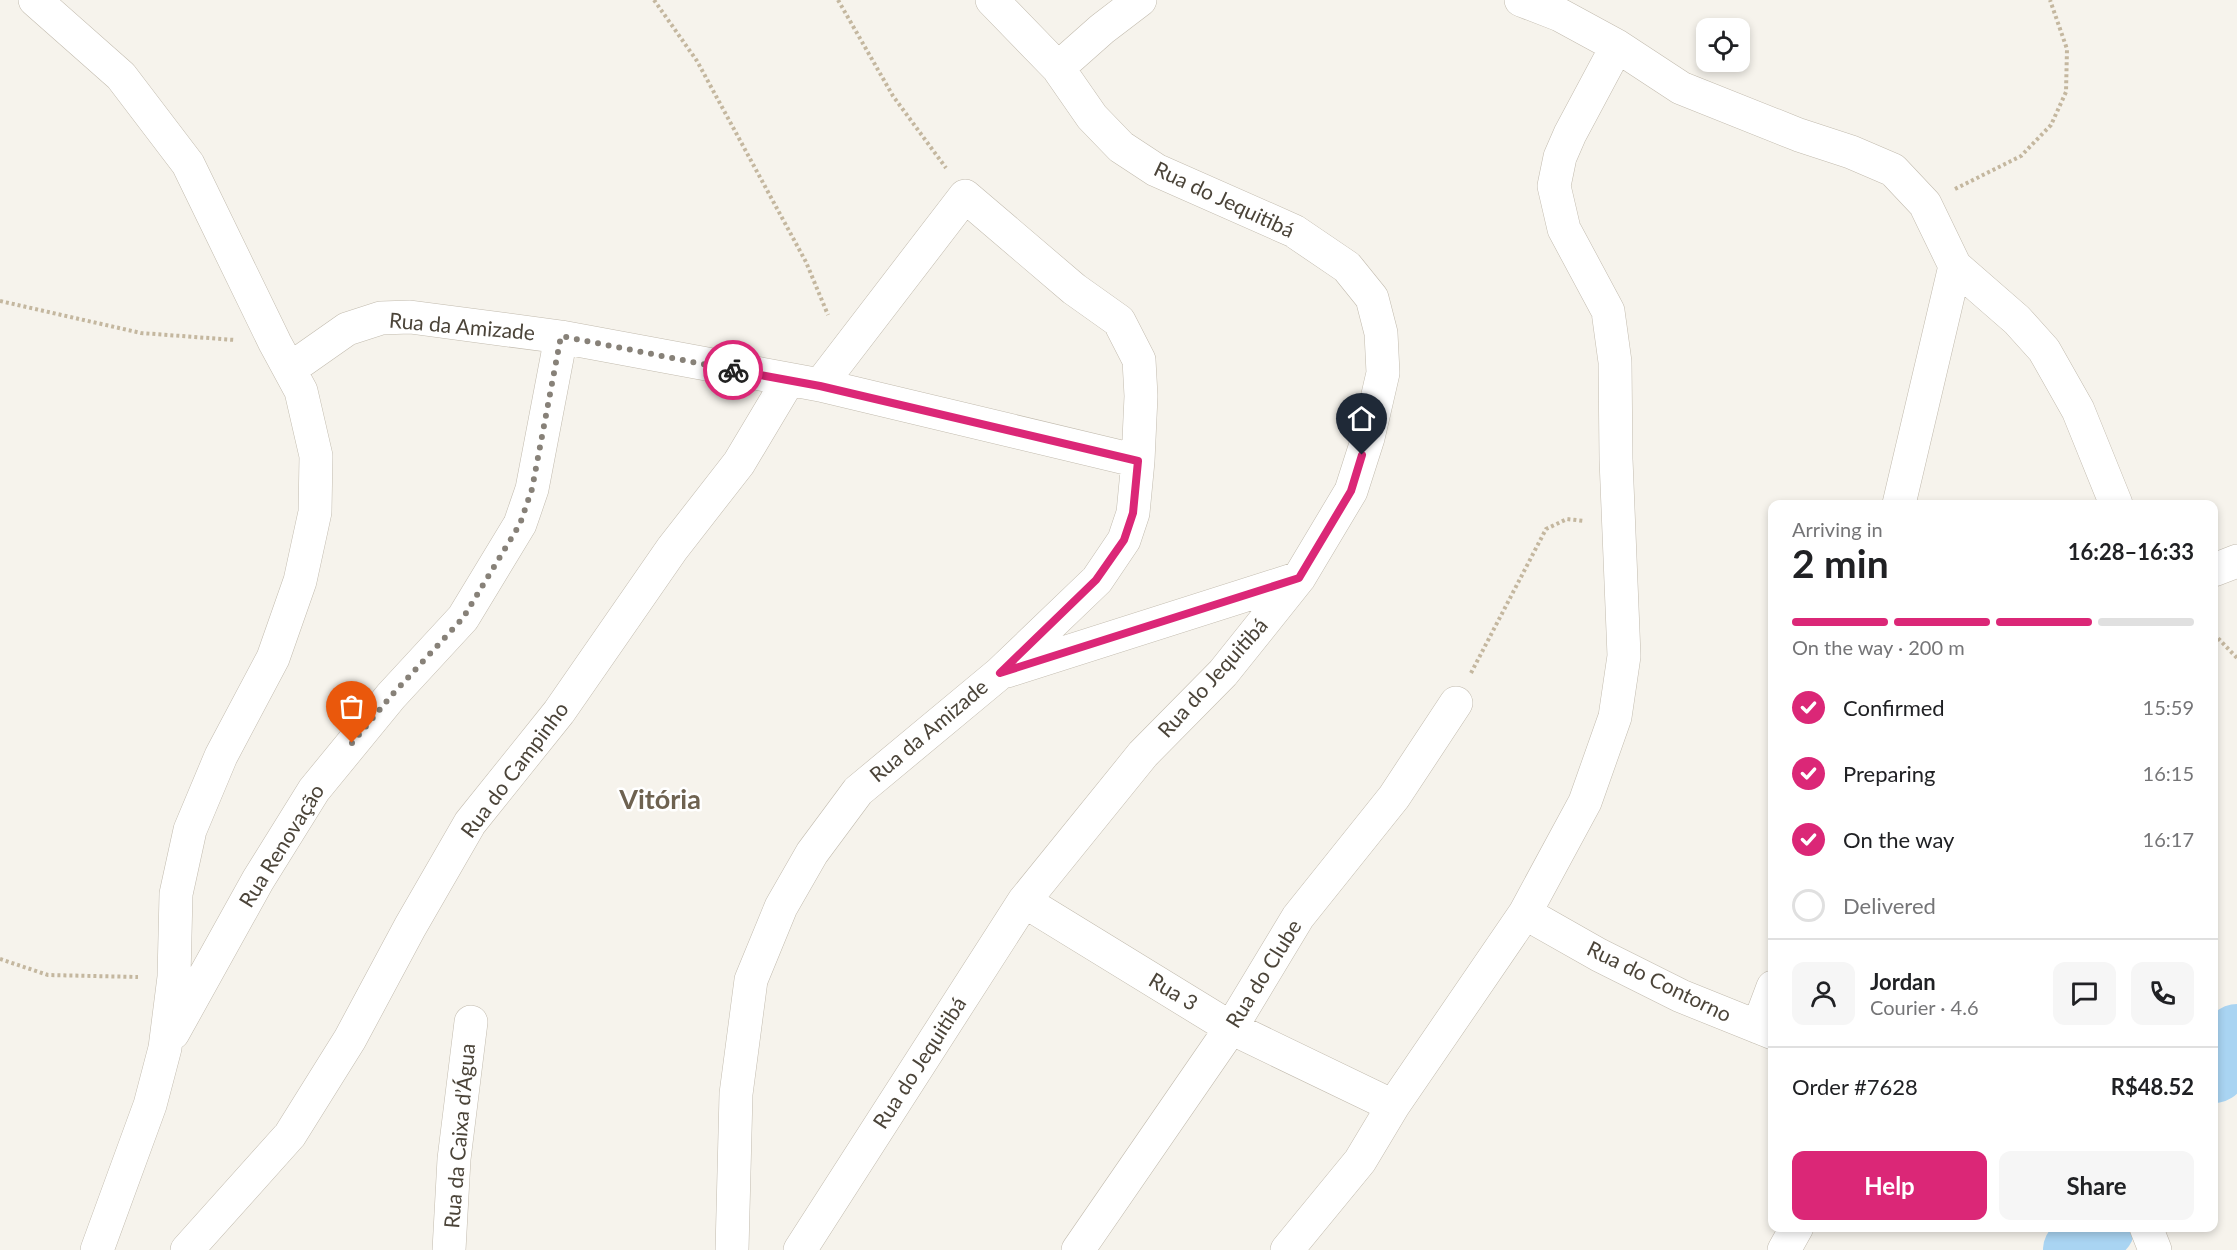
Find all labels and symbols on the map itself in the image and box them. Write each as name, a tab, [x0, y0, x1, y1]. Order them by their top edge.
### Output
street label: Rua do Jequitibá	[1151, 155, 1299, 242]
street label: Rua da Amizade	[388, 307, 536, 344]
courier	[703, 340, 763, 400]
pin	[1336, 393, 1387, 455]
street label: Rua do Jequitibá	[1152, 612, 1272, 742]
street label: Rua da Amizade	[864, 673, 992, 786]
pin	[326, 681, 377, 743]
street label: Rua do Campinho	[455, 696, 573, 842]
street label: Rua Renovação	[233, 779, 329, 911]
district label: Vitória	[618, 782, 701, 815]
street label: Rua do Clube	[1220, 914, 1306, 1032]
street label: Rua do Contorno	[1584, 935, 1736, 1026]
street label: Rua 3	[1145, 966, 1203, 1015]
street label: Rua do Jequitibá	[867, 992, 971, 1133]
street label: Rua da Caixa d’Água	[438, 1042, 479, 1229]

